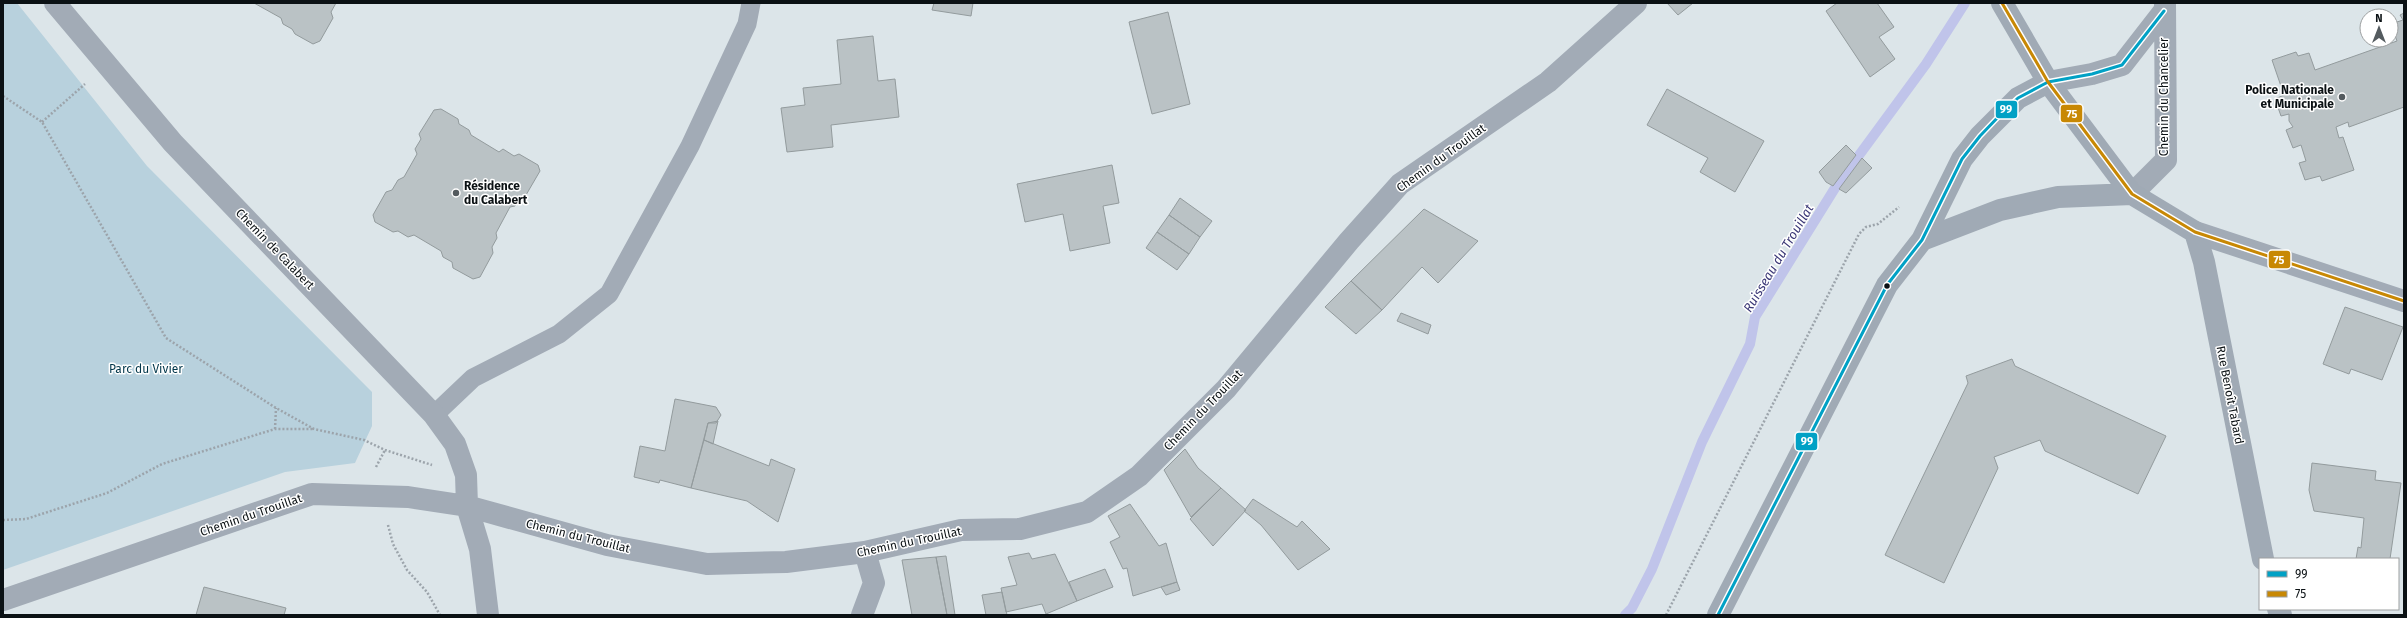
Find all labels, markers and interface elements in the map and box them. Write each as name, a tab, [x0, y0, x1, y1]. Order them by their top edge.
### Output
north arrow	[2359, 8, 2399, 48]
text: N	[2375, 12, 2383, 25]
street label: Chemin du Chancelier	[2157, 37, 2171, 156]
place label: Police Nationale et Municipale	[2245, 83, 2334, 111]
marker: Police Nationale et Municipale	[2337, 92, 2347, 102]
line badge: 99	[1995, 100, 2018, 119]
text: 99	[2000, 103, 2012, 116]
line badge: 75	[2060, 104, 2083, 123]
text: 75	[2067, 108, 2078, 121]
street label: Chemin du Trouillat	[1394, 121, 1489, 195]
place label: Résidence du Calabert	[464, 179, 528, 207]
marker: Résidence du Calabert	[451, 188, 461, 198]
water label: Ruisseau du Trouillat	[1740, 201, 1817, 315]
street label: Chemin de Calabert	[233, 206, 318, 293]
line badge: 75	[2268, 250, 2291, 269]
text: 75	[2274, 254, 2285, 267]
unlabelled marker	[1882, 281, 1892, 291]
street label: Rue Benoît Tabard	[2214, 345, 2246, 445]
park label: Parc du Vivier	[109, 362, 183, 376]
street label: Chemin du Trouillat	[1161, 366, 1246, 453]
line badge: 99	[1795, 432, 1818, 451]
text: 99	[1801, 435, 1813, 448]
street label: Chemin du Trouillat	[198, 491, 304, 539]
street label: Chemin du Trouillat	[525, 516, 632, 556]
street label: Chemin du Trouillat	[855, 524, 963, 560]
legend	[2259, 558, 2399, 610]
text: 99	[2295, 567, 2308, 581]
text: 75	[2295, 587, 2306, 601]

